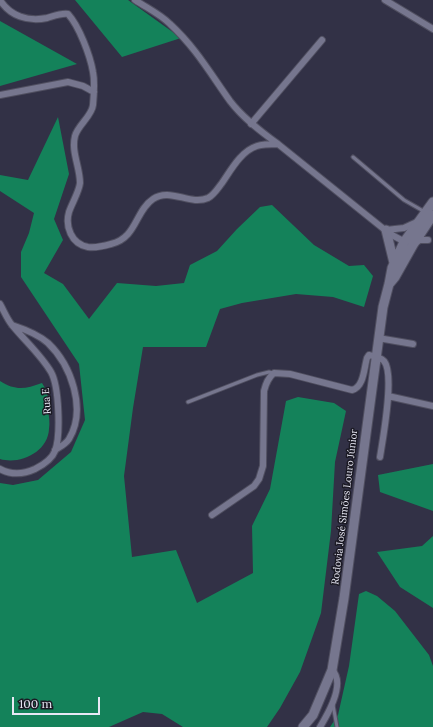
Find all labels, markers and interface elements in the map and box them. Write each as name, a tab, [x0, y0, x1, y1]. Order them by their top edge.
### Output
street label: Rua E	[40, 387, 54, 415]
street label: Rodovia José Simões Louro Júnior	[329, 429, 361, 585]
scale bar	[14, 689, 102, 715]
text: 100 m	[19, 696, 52, 711]

